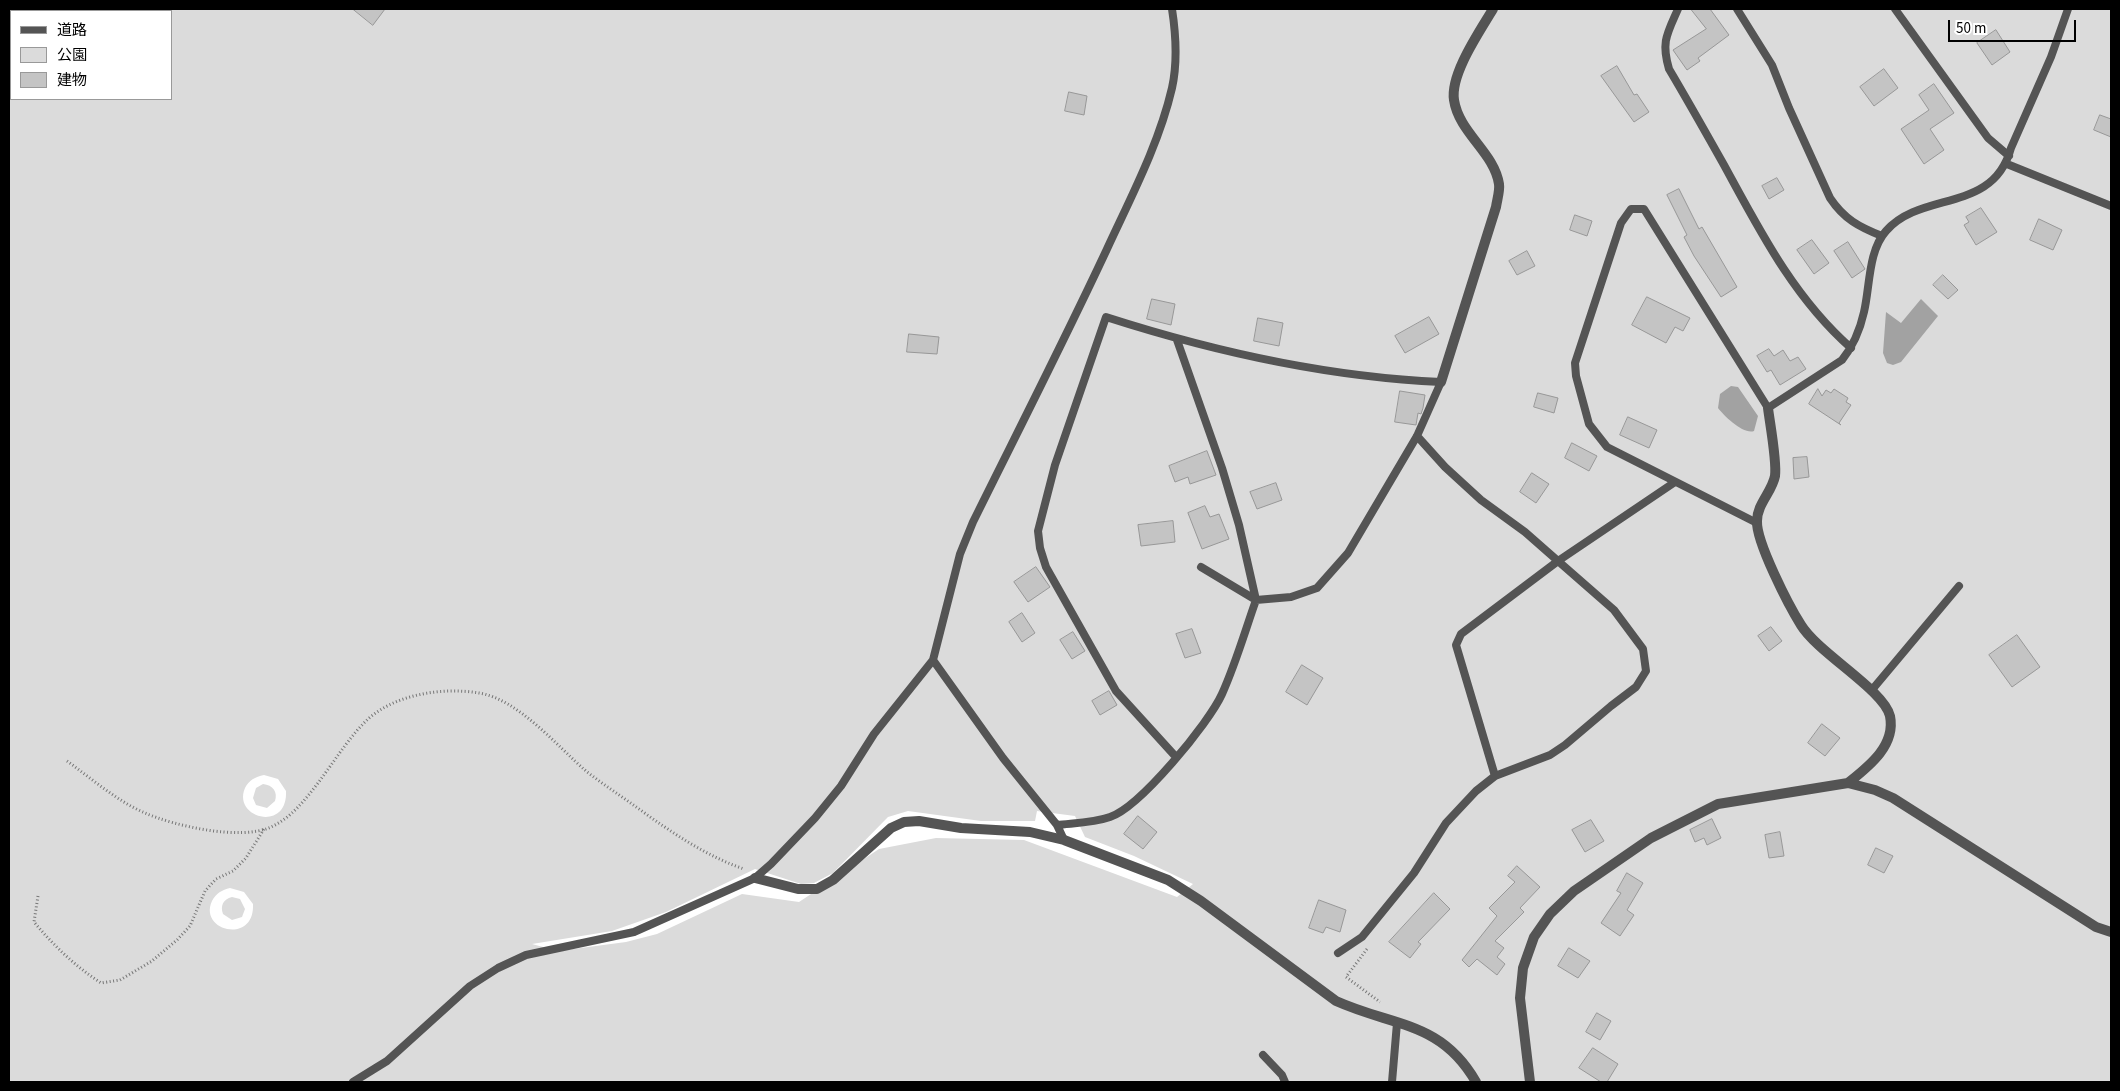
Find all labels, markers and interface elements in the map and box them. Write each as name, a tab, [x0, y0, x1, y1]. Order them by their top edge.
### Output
legend	[10, 10, 172, 100]
scale bar	[1950, 10, 2078, 42]
text: 50 m	[1956, 18, 1986, 39]
text: 道路	[57, 20, 87, 41]
text: 公園	[57, 45, 87, 66]
text: 建物	[57, 70, 87, 91]

